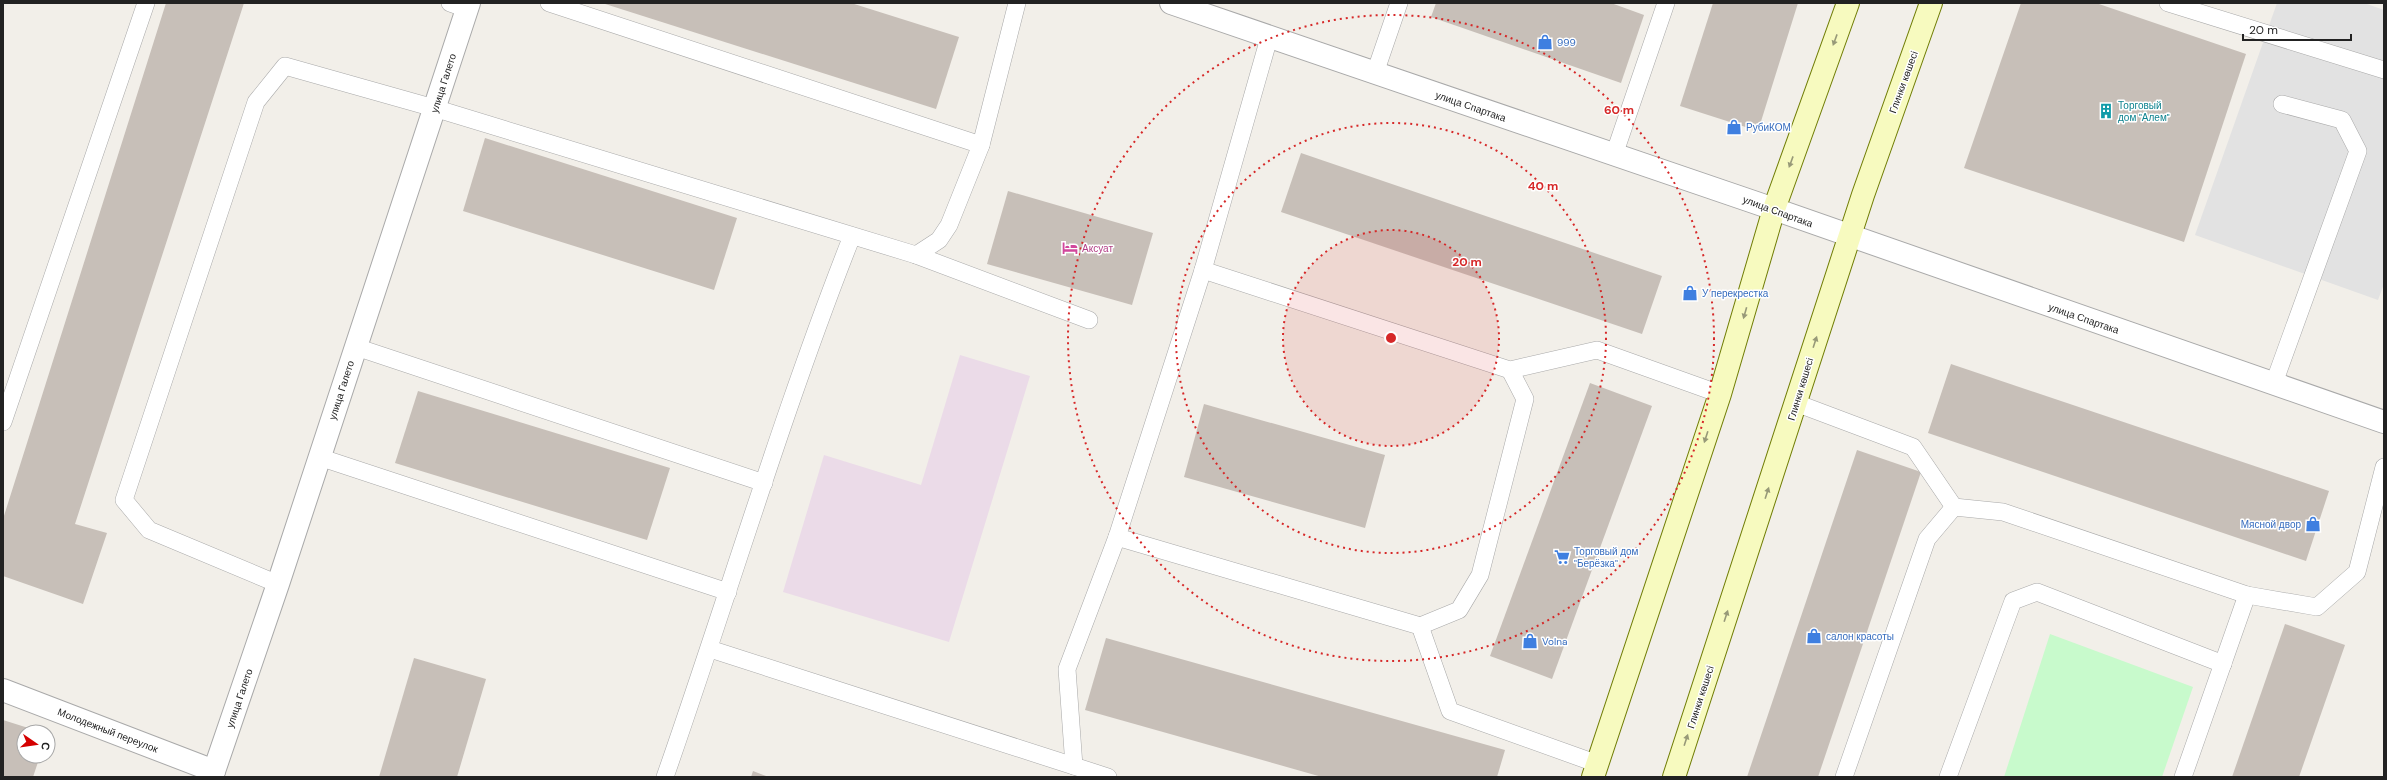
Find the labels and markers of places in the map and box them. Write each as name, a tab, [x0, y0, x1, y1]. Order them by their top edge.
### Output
shop icon: 999	[1536, 33, 1554, 51]
place label: 999	[1557, 36, 1576, 49]
place label: Торговый дом "Алем"	[2118, 99, 2170, 124]
building icon: Торговый дом "Алем"	[2097, 102, 2115, 120]
shop icon: РубиКОМ	[1725, 118, 1743, 136]
place label: РубиКОМ	[1746, 121, 1791, 134]
hotel icon: Аксуат	[1061, 239, 1079, 257]
place label: Аксуат	[1082, 242, 1113, 255]
shop icon: У перекрестка	[1681, 284, 1699, 302]
place label: У перекрестка	[1702, 287, 1769, 300]
centre of rings	[1384, 331, 1398, 345]
shop icon: Мясной двор	[2304, 515, 2322, 533]
place label: Мясной двор	[2241, 518, 2301, 531]
place label: Торговый дом "Берёзка"	[1574, 545, 1639, 570]
supermarket icon: Торговый дом "Берёзка"	[1553, 548, 1571, 566]
shop icon: салон красоты	[1805, 627, 1823, 645]
place label: салон красоты	[1826, 630, 1894, 643]
shop icon: Volna	[1521, 632, 1539, 650]
place label: Volna	[1542, 635, 1567, 648]

